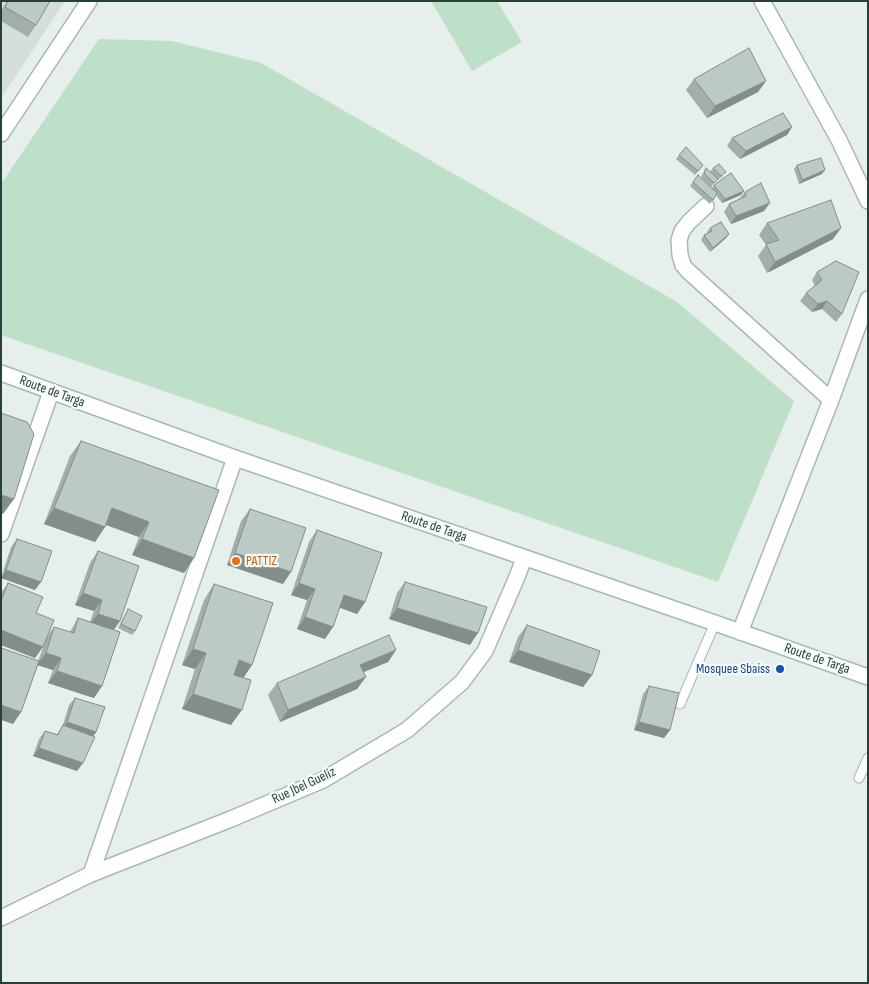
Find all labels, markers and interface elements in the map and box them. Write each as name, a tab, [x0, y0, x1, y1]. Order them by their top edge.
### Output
street label: Route de Targa	[17, 372, 87, 412]
street label: Route de Targa	[399, 508, 469, 546]
place label: PATTIZ	[246, 553, 277, 569]
marker: PATTIZ	[230, 555, 242, 567]
street label: Route de Targa	[782, 640, 852, 678]
place label: Mosquee Sbaiss	[696, 661, 770, 677]
marker: Mosquee Sbaiss	[774, 663, 786, 675]
street label: Rue Jbel Gueliz	[269, 764, 339, 808]

